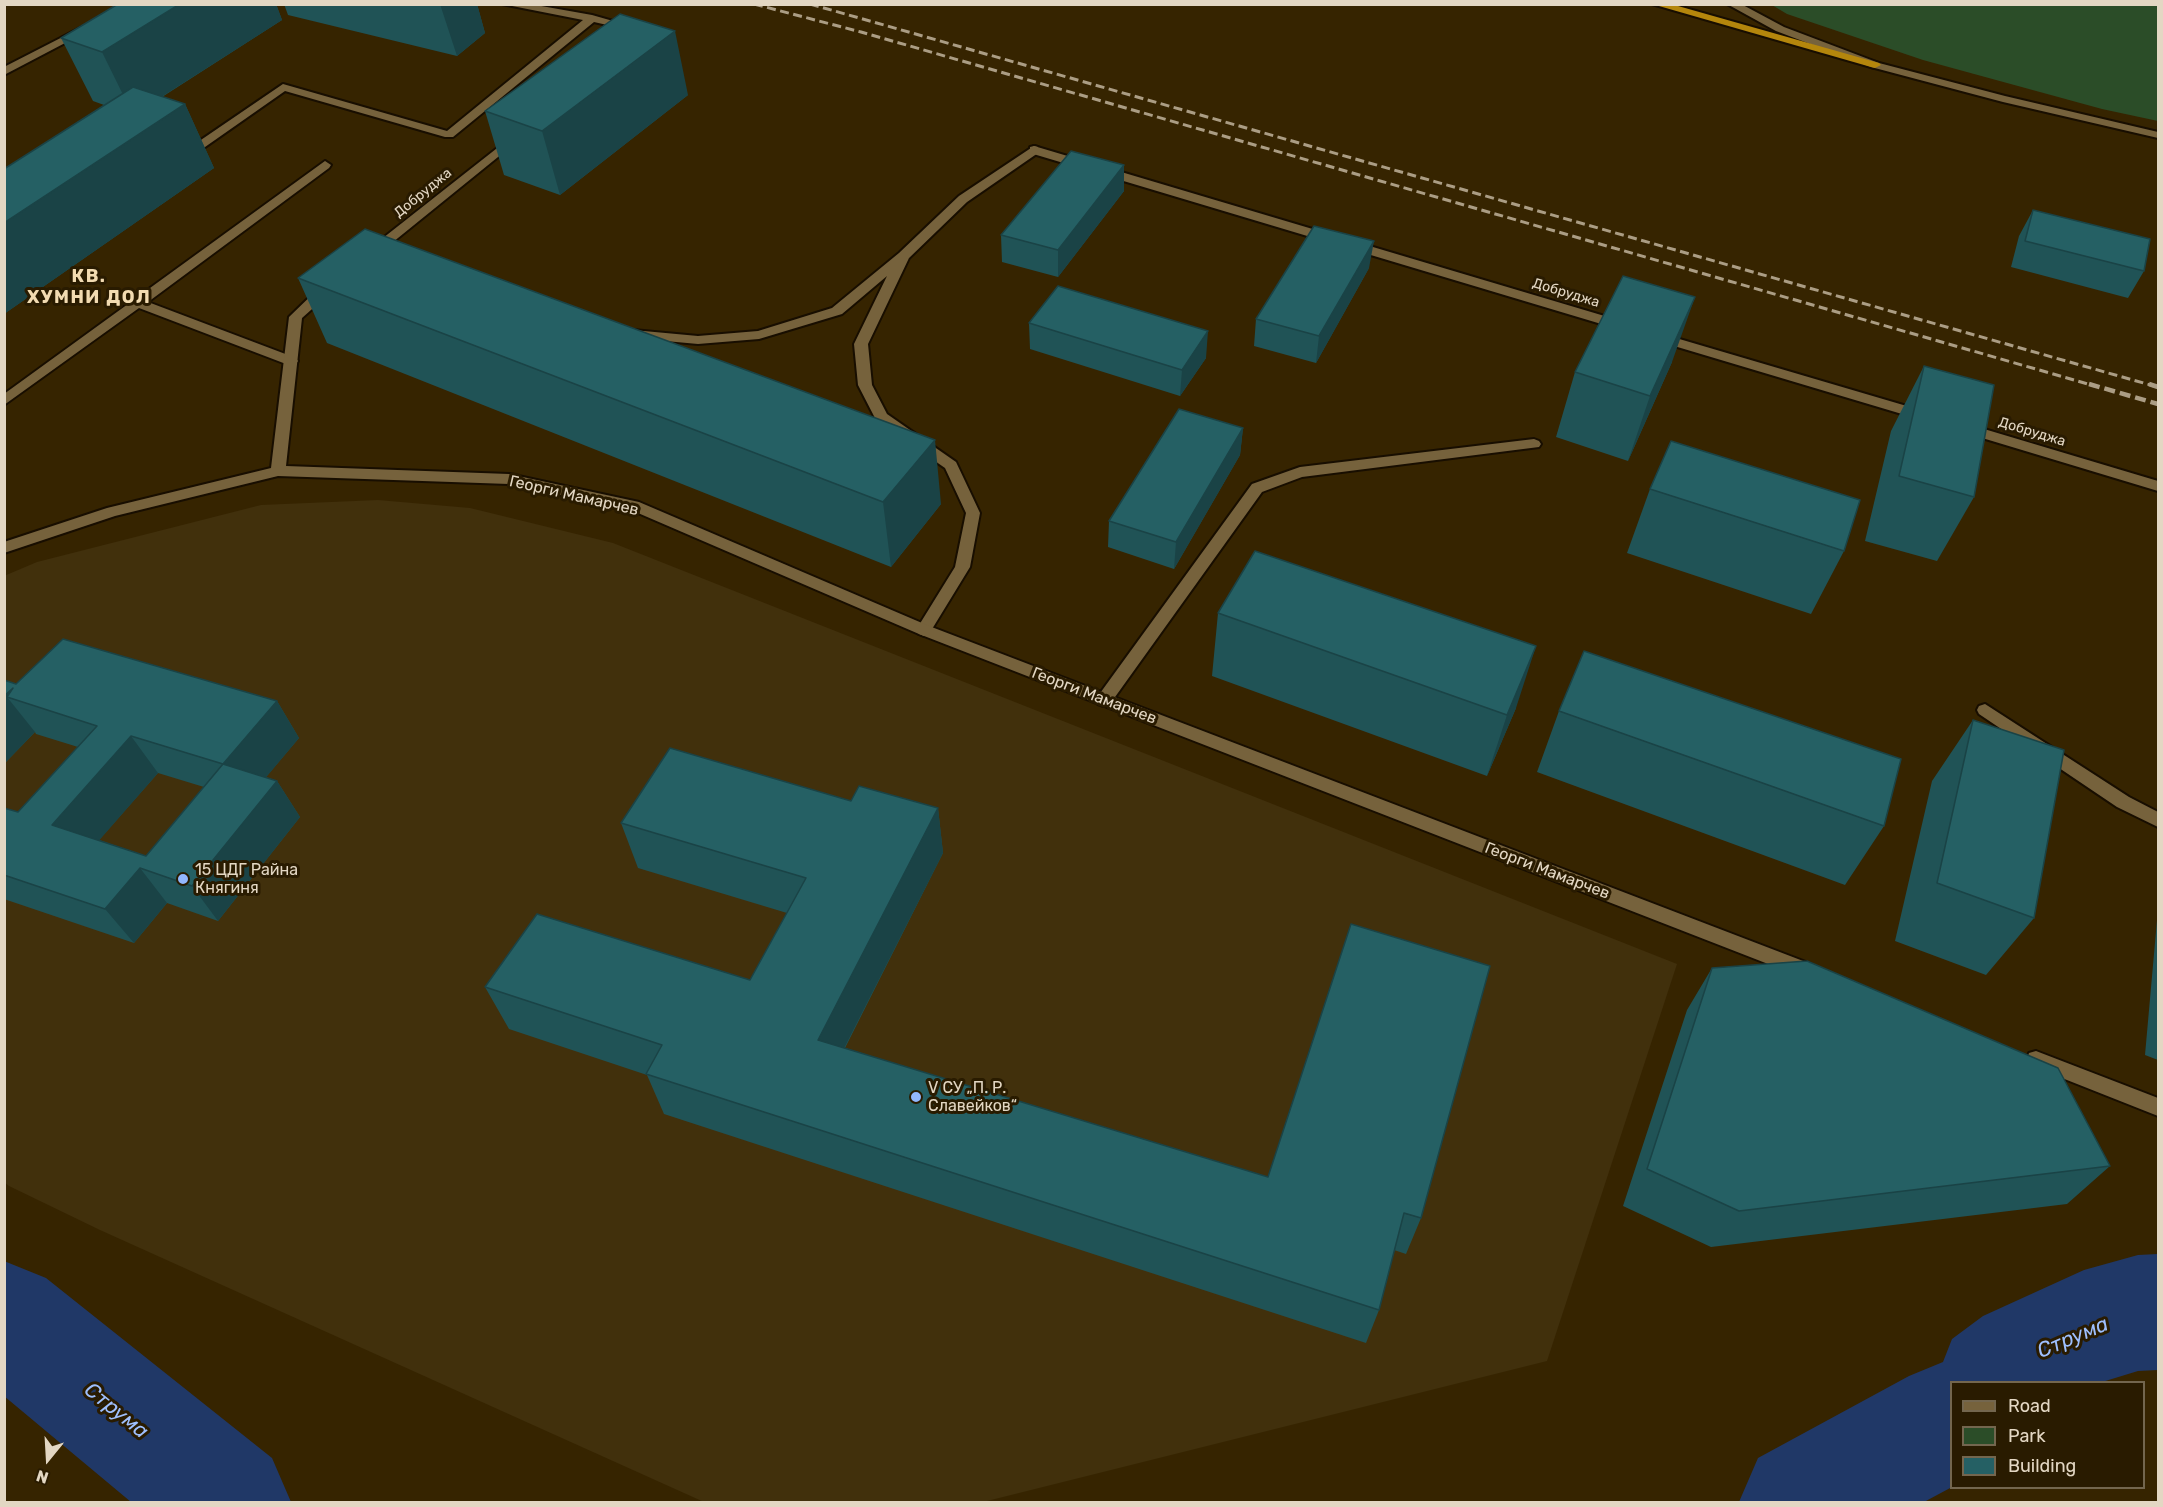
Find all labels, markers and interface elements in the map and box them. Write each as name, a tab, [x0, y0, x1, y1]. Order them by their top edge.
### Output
street label: Добруджа	[391, 165, 455, 221]
district label: КВ. ХУМНИ ДОЛ	[27, 266, 151, 308]
street label: Добруджа	[1530, 275, 1602, 311]
street label: Добруджа	[1996, 414, 2068, 450]
street label: Георги Мамарчев	[507, 472, 641, 520]
street label: Георги Мамарчев	[1029, 663, 1159, 729]
street label: Георги Мамарчев	[1482, 838, 1612, 904]
place label: 15 ЦДГ Райна Княгиня	[195, 860, 298, 898]
marker: 15 ЦДГ Райна Княгиня	[176, 872, 190, 886]
place label: V СУ „П. Р. Славейков“	[928, 1078, 1017, 1116]
marker: V СУ „П. Р. Славейков“	[909, 1090, 923, 1104]
water label: Струма	[2034, 1312, 2112, 1364]
water label: Струма	[79, 1378, 153, 1444]
legend	[1950, 1381, 2145, 1489]
text: Road	[2008, 1395, 2051, 1417]
text: Park	[2008, 1425, 2045, 1447]
north arrow	[18, 1429, 78, 1489]
text: Building	[2008, 1455, 2076, 1477]
text: N	[34, 1466, 51, 1487]

